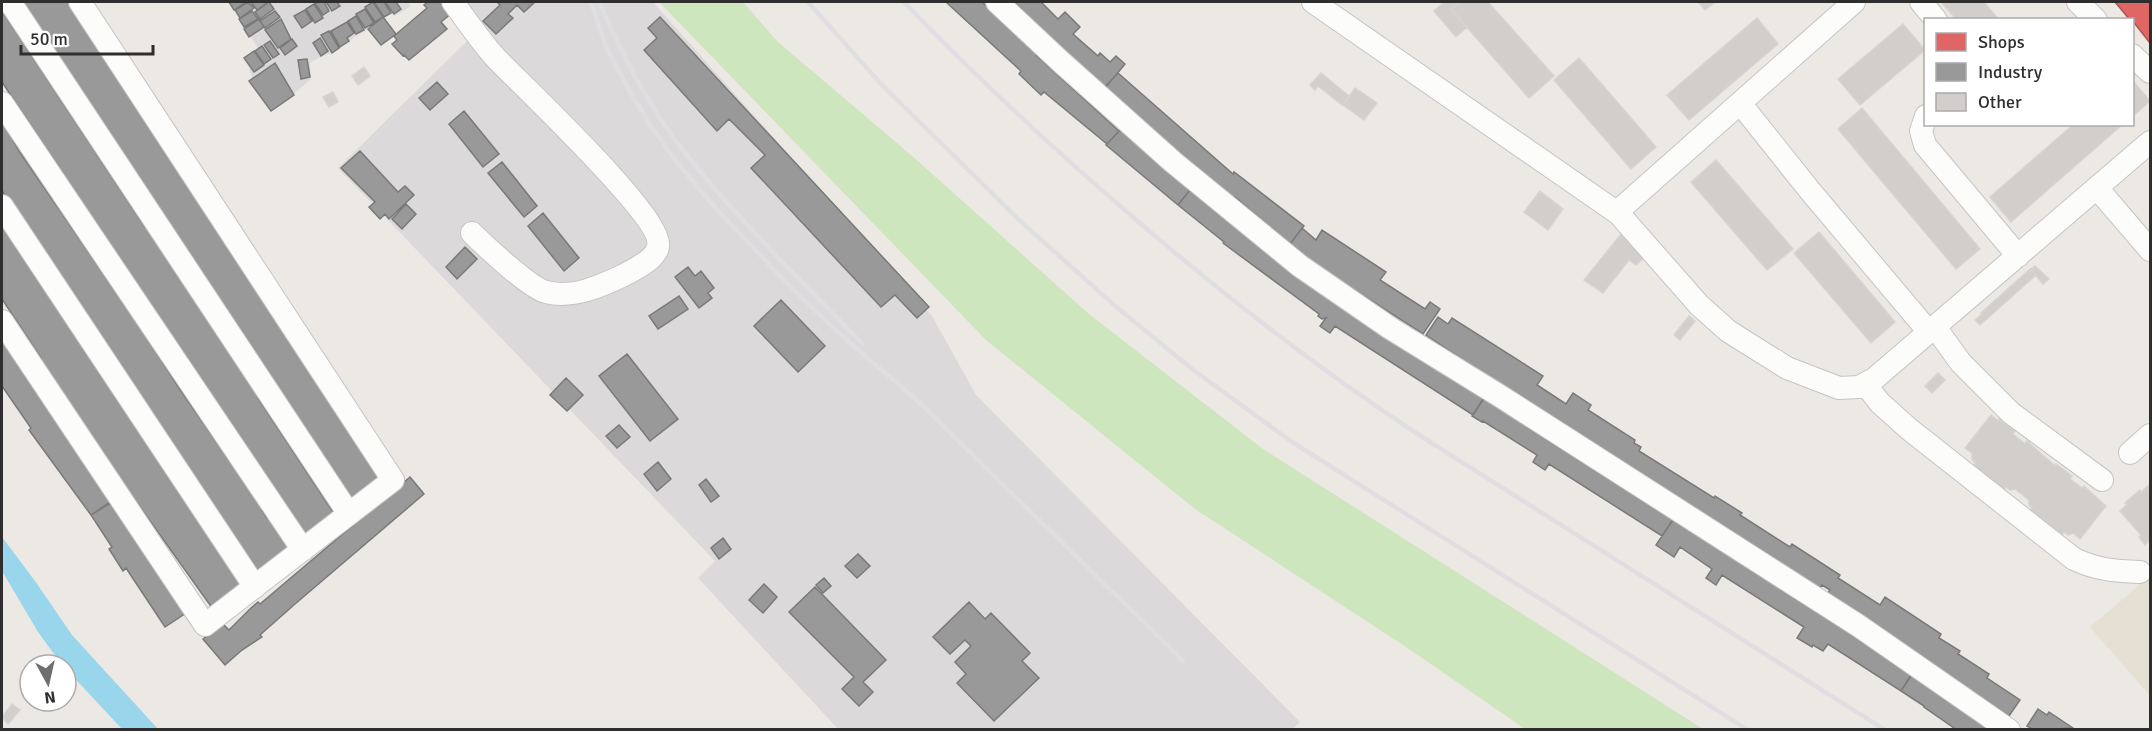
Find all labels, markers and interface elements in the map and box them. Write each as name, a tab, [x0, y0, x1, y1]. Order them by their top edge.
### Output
scale bar	[21, 18, 153, 56]
legend	[1924, 18, 2134, 126]
text: 50 m	[30, 28, 68, 50]
text: Shops	[1978, 31, 2025, 53]
text: Industry	[1978, 61, 2043, 83]
text: Other	[1978, 91, 2022, 113]
north arrow	[18, 653, 78, 713]
text: N	[43, 686, 57, 708]

